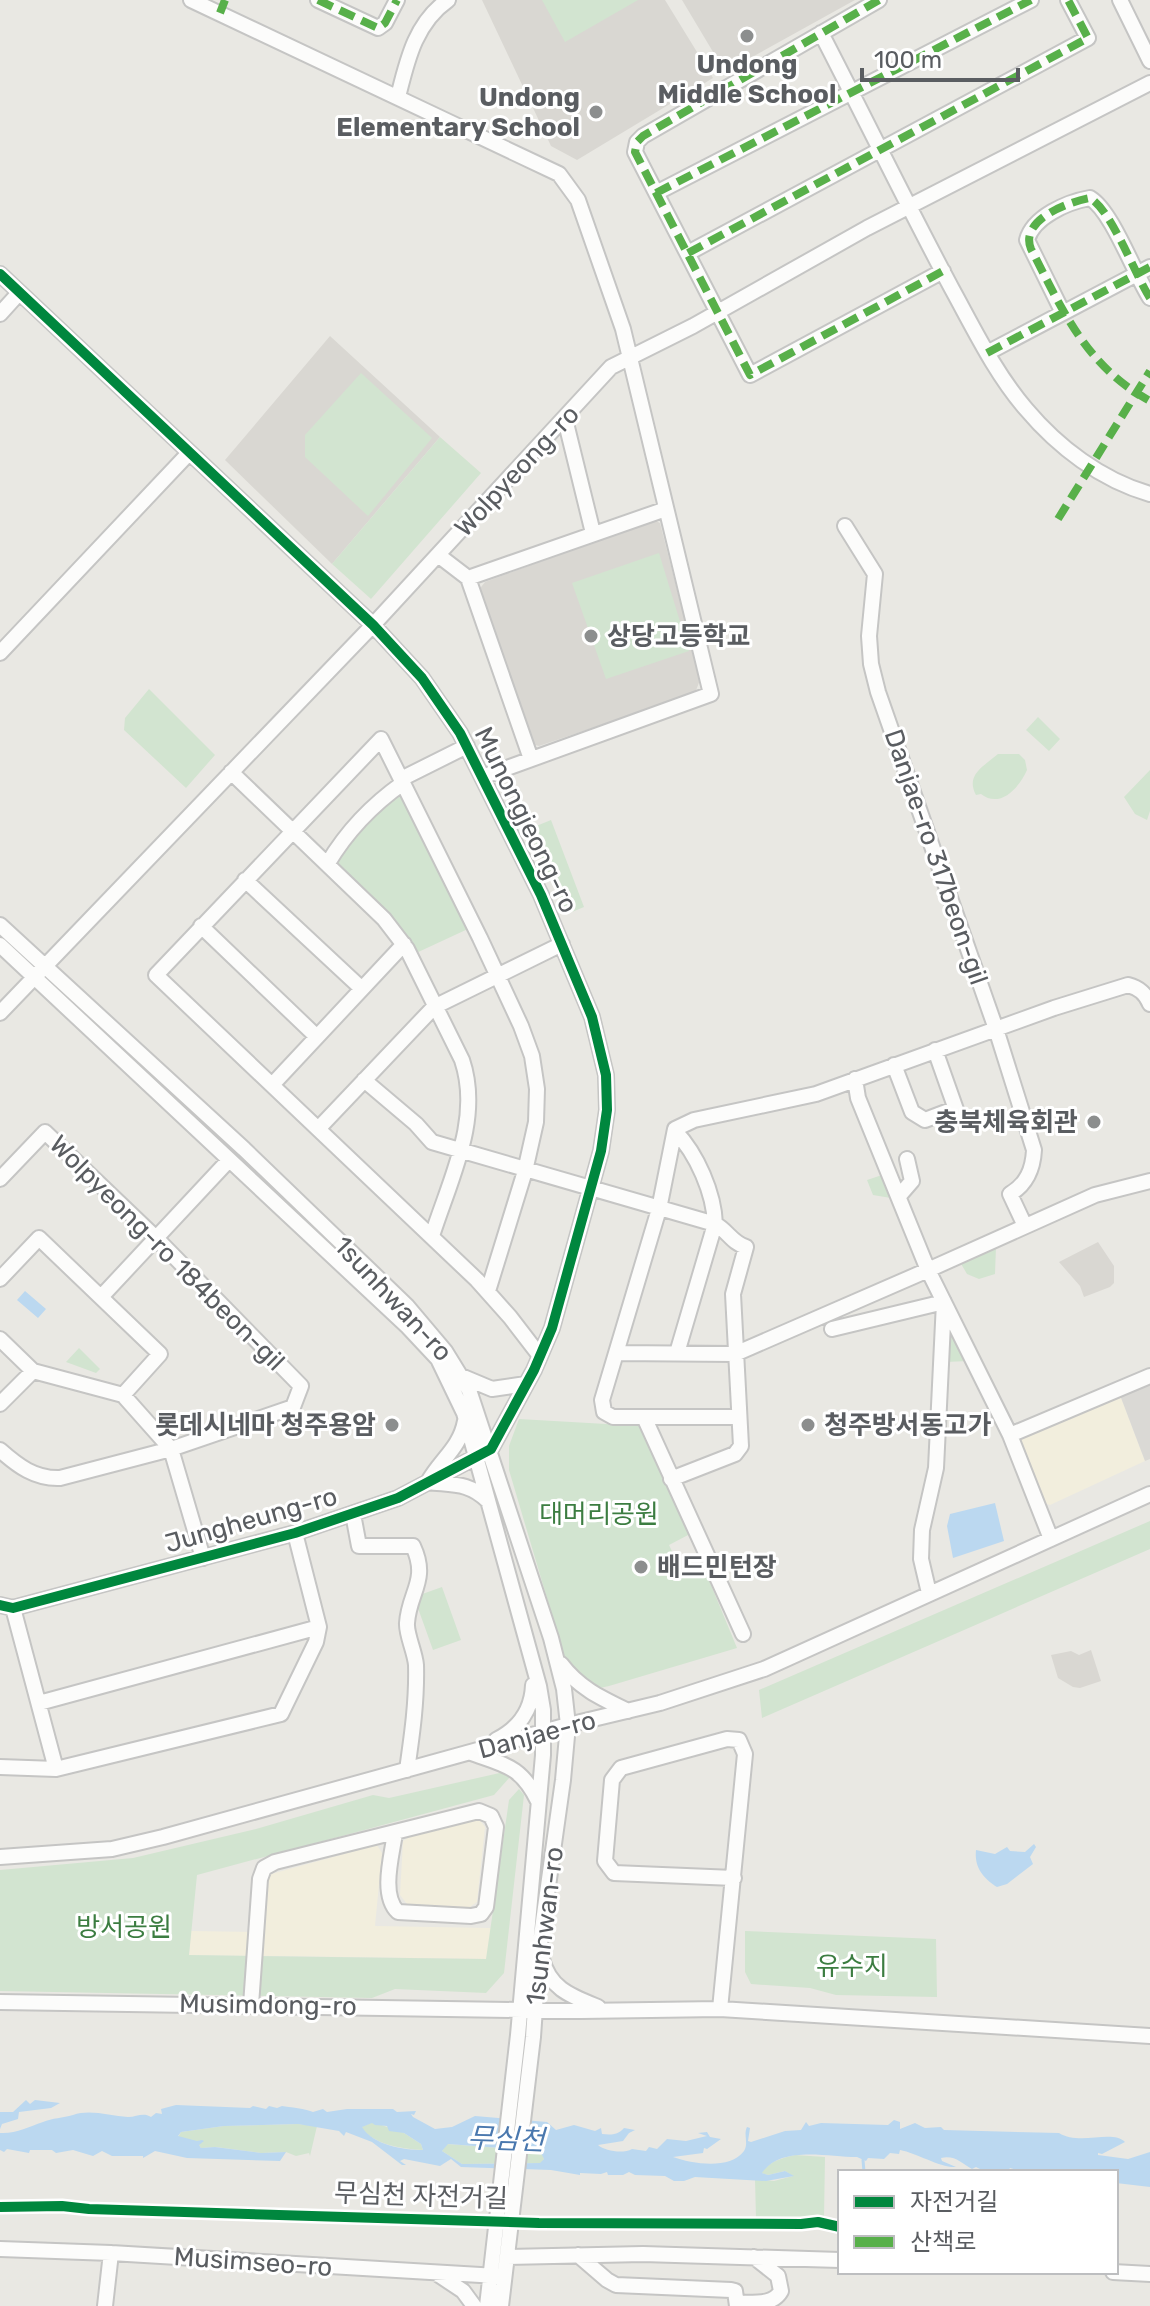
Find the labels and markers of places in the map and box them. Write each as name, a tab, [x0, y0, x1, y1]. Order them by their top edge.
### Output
marker: Undong Middle School	[738, 27, 756, 45]
place label: Undong Middle School	[658, 49, 836, 110]
place label: Undong Elementary School	[336, 82, 580, 143]
marker: Undong Elementary School	[587, 103, 605, 121]
place label: 상당고등학교	[607, 621, 751, 652]
marker: 상당고등학교	[582, 627, 600, 645]
place label: 충북체육회관	[934, 1107, 1078, 1138]
marker: 충북체육회관	[1085, 1113, 1103, 1131]
place label: 롯데시네마 청주용암	[155, 1410, 376, 1441]
place label: 청주방서동고가	[824, 1410, 992, 1441]
marker: 롯데시네마 청주용암	[383, 1416, 401, 1434]
marker: 청주방서동고가	[799, 1416, 817, 1434]
place label: 배드민턴장	[657, 1552, 777, 1583]
marker: 배드민턴장	[632, 1558, 650, 1576]

